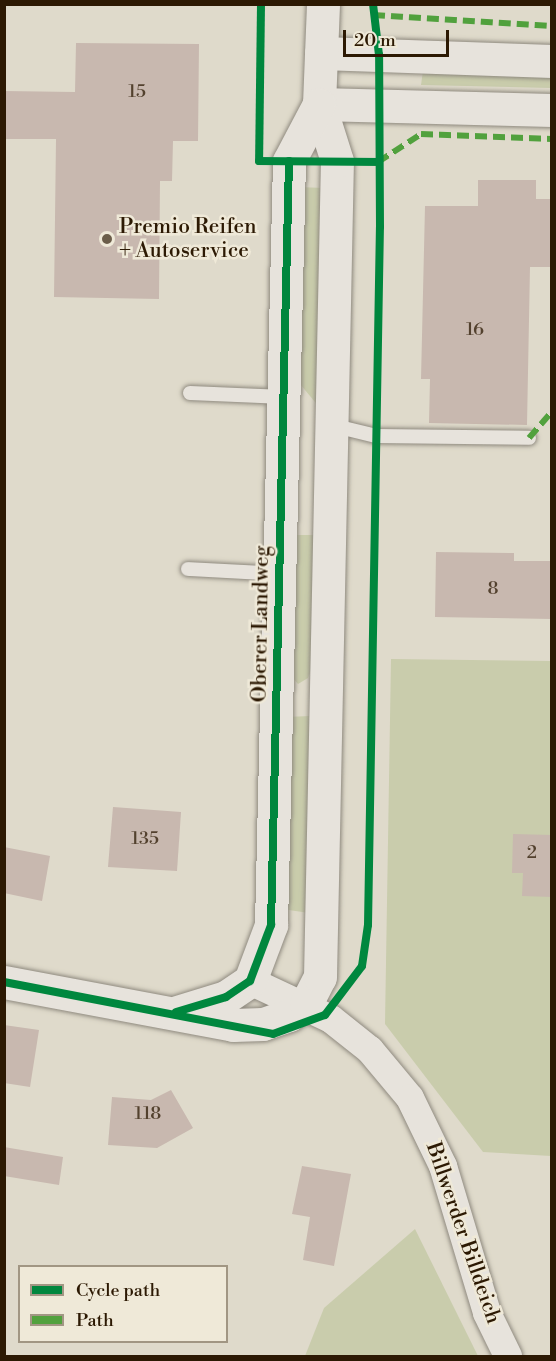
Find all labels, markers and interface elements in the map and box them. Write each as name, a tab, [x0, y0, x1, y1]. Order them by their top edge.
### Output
scale bar	[346, 18, 452, 56]
text: 20 m	[354, 29, 396, 52]
house number: 15	[128, 81, 146, 103]
place label: Premio Reifen + Autoservice	[119, 214, 257, 264]
marker: Premio Reifen + Autoservice	[100, 232, 114, 246]
house number: 16	[466, 319, 484, 341]
street label: Oberer Landweg	[247, 545, 275, 703]
house number: 8	[487, 578, 499, 600]
house number: 135	[131, 828, 159, 850]
house number: 2	[527, 842, 537, 864]
house number: 118	[135, 1103, 161, 1125]
street label: Billwerder Billdeich	[420, 1139, 506, 1327]
legend	[18, 1265, 228, 1343]
text: Cycle path	[76, 1279, 160, 1302]
text: Path	[76, 1309, 114, 1332]

